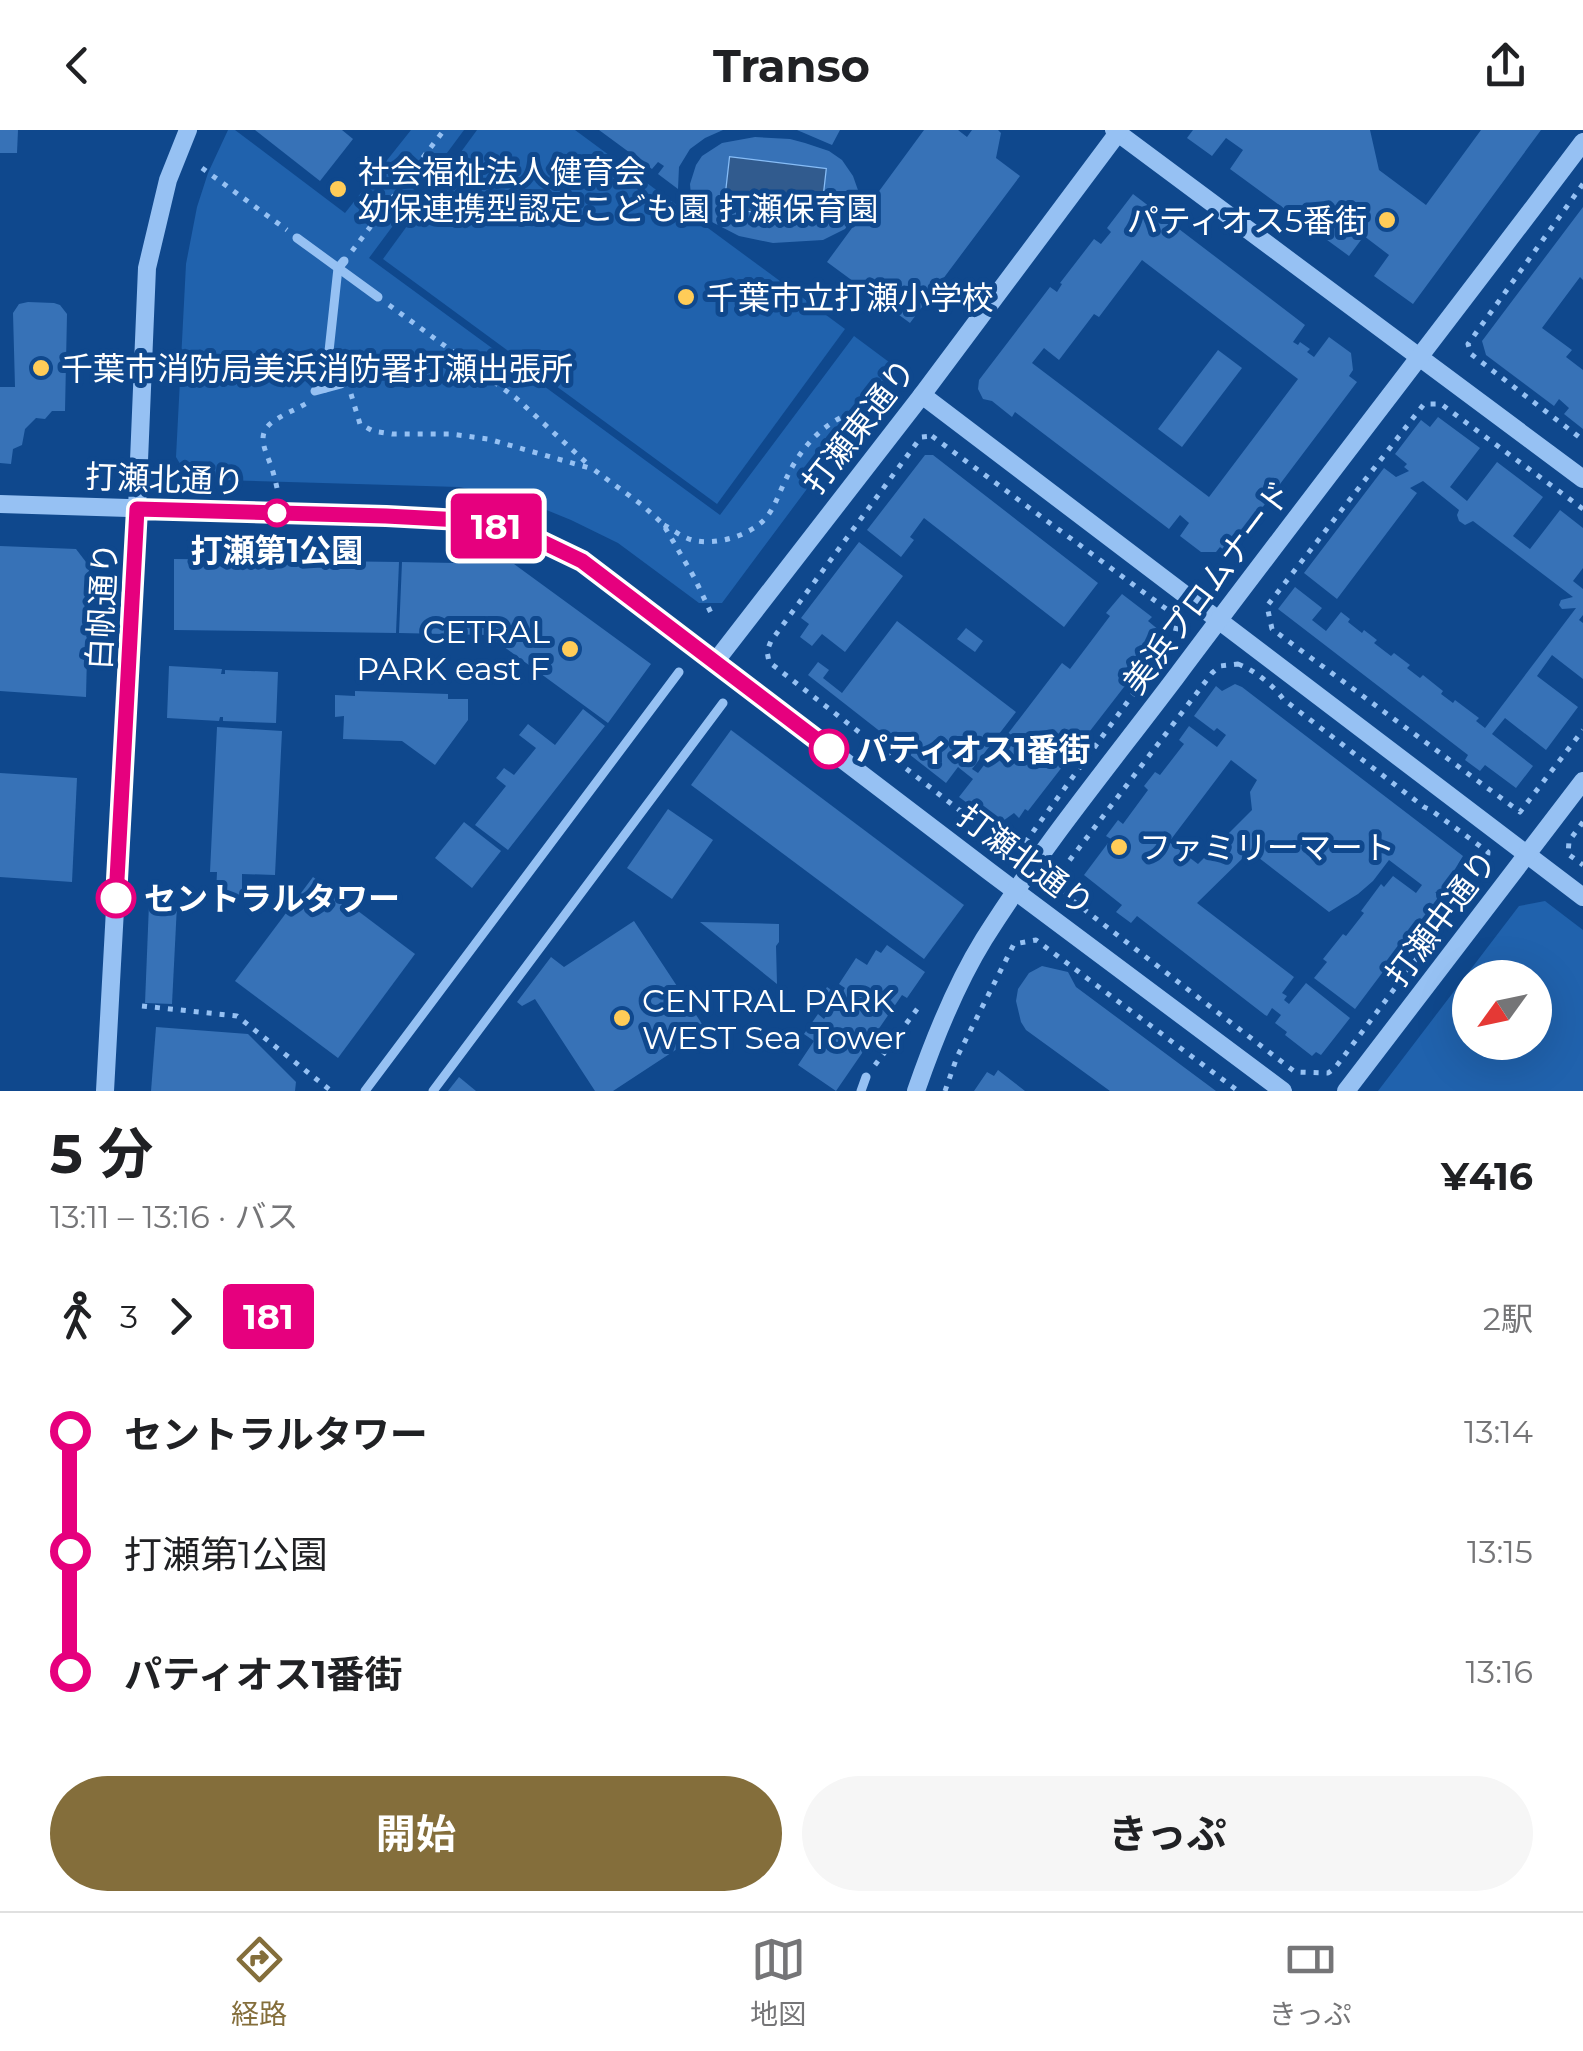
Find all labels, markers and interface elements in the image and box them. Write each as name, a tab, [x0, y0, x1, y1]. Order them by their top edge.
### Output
icon: back	[50, 38, 105, 93]
text: Transo	[713, 38, 870, 93]
icon: share	[1478, 38, 1533, 93]
place label: 社会福祉法人健育会 幼保連携型認定こども園 打瀬保育園	[358, 152, 878, 228]
marker: 社会福祉法人健育会 幼保連携型認定こども園 打瀬保育園	[327, 178, 349, 200]
place label: パティオス5番街	[1127, 201, 1367, 240]
marker: パティオス5番街	[1376, 209, 1398, 231]
place label: 千葉市立打瀬小学校	[706, 278, 994, 317]
marker: 千葉市立打瀬小学校	[675, 286, 697, 308]
place label: 千葉市消防局美浜消防署打瀬出張所	[61, 349, 573, 388]
street label: 打瀬東通り	[794, 351, 924, 501]
marker: 千葉市消防局美浜消防署打瀬出張所	[30, 357, 52, 379]
street label: 打瀬北通り	[84, 457, 246, 501]
street label: 美浜プロムナード	[1114, 473, 1300, 701]
line badge: 181	[438, 494, 554, 558]
marker: 打瀬第1公園	[264, 500, 290, 526]
text: 181	[471, 505, 521, 548]
place label: 打瀬第1公園	[191, 531, 363, 570]
street label: 白帆通り	[79, 541, 125, 671]
place label: CETRAL PARK east F	[356, 612, 550, 688]
marker: CETRAL PARK east F	[559, 638, 581, 660]
marker: パティオス1番街	[810, 730, 848, 768]
place label: パティオス1番街	[856, 730, 1091, 769]
street label: 打瀬北通り	[950, 796, 1102, 924]
place label: ファミリーマート	[1139, 828, 1395, 867]
marker: ファミリーマート	[1108, 836, 1130, 858]
street label: 打瀬中通り	[1377, 842, 1505, 994]
marker: セントラルタワー	[97, 879, 135, 917]
place label: セントラルタワー	[144, 879, 400, 918]
north arrow	[1452, 960, 1552, 1060]
map controls	[1452, 960, 1552, 1060]
place label: CENTRAL PARK WEST Sea Tower	[642, 981, 906, 1057]
marker: CENTRAL PARK WEST Sea Tower	[611, 1007, 633, 1029]
text: 5 分	[50, 1120, 153, 1187]
text: ¥416	[1441, 1153, 1533, 1200]
text: 13:11 – 13:16 · バス	[50, 1197, 299, 1236]
icon: walk	[50, 1289, 105, 1344]
icon: forward	[153, 1289, 208, 1344]
text: 181	[243, 1295, 294, 1338]
text: 3	[120, 1297, 138, 1336]
text: 2駅	[1483, 1299, 1533, 1338]
text: セントラルタワー	[124, 1411, 428, 1458]
text: 13:14	[1464, 1412, 1533, 1451]
text: 打瀬第1公園	[124, 1531, 328, 1578]
text: 13:15	[1467, 1532, 1533, 1571]
text: パティオス1番街	[124, 1651, 403, 1698]
text: 13:16	[1466, 1652, 1533, 1691]
button: 開始	[50, 1776, 782, 1891]
button: きっぷ	[802, 1776, 1533, 1891]
tab: 経路	[231, 1932, 287, 2032]
tab: 地図	[750, 1932, 806, 2032]
tab: きっぷ	[1269, 1932, 1352, 2032]

